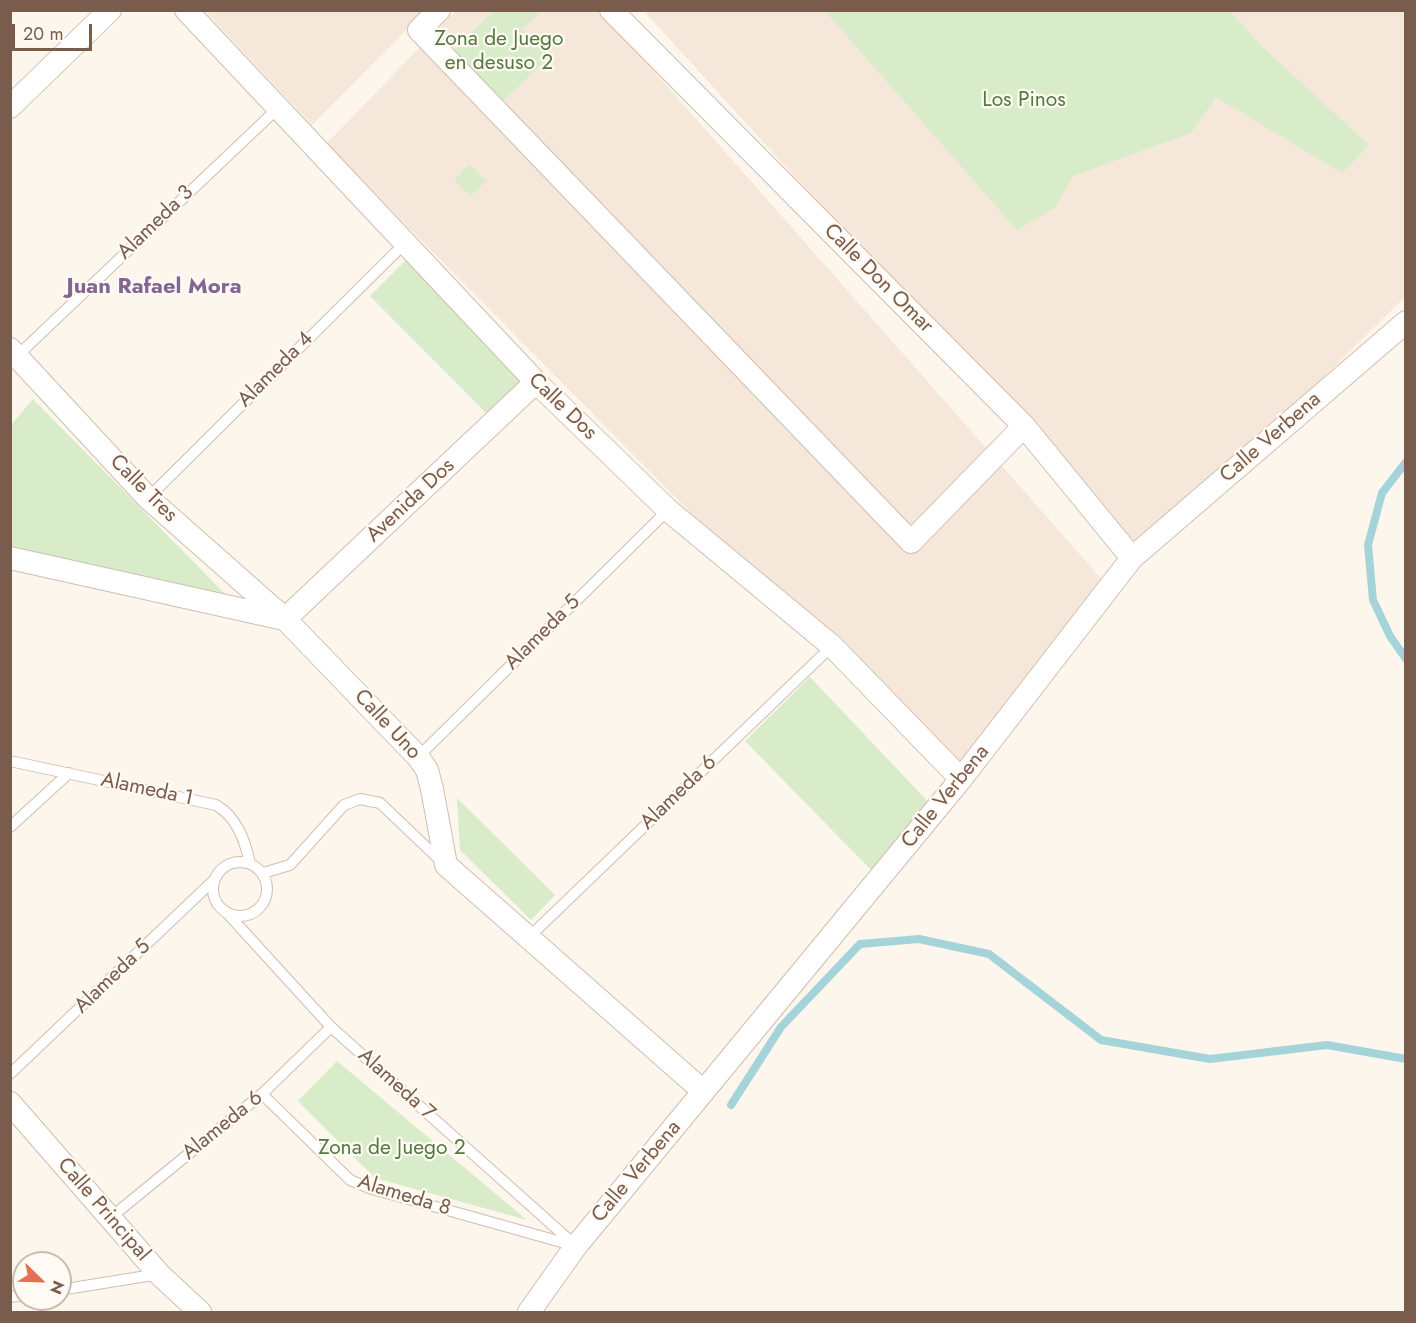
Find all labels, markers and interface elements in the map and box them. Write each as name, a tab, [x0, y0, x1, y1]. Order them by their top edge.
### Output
scale bar	[15, 12, 94, 50]
text: 20 m	[23, 21, 63, 47]
park label: Zona de Juego en desuso 2	[434, 27, 564, 77]
park label: Los Pinos	[982, 88, 1066, 114]
street label: Alameda 3	[113, 181, 199, 265]
street label: Calle Don Omar	[818, 219, 938, 339]
district label: Juan Rafael Mora	[66, 275, 242, 301]
street label: Alameda 4	[233, 327, 319, 413]
street label: Calle Dos	[523, 368, 601, 446]
street label: Calle Verbena	[1215, 387, 1327, 489]
street label: Calle Tres	[104, 450, 182, 528]
street label: Avenida Dos	[362, 454, 460, 548]
street label: Alameda 5	[500, 590, 586, 676]
street label: Calle Uno	[348, 685, 426, 765]
street label: Calle Verbena	[897, 740, 995, 854]
street label: Alameda 6	[636, 750, 722, 836]
street label: Alameda 1	[99, 768, 195, 812]
street label: Alameda 5	[70, 935, 156, 1019]
street label: Alameda 7	[352, 1044, 440, 1126]
street label: Alameda 6	[178, 1086, 268, 1166]
street label: Calle Verbena	[587, 1116, 687, 1228]
park label: Zona de Juego 2	[318, 1136, 466, 1162]
street label: Calle Principal	[51, 1153, 155, 1267]
street label: Alameda 8	[354, 1170, 454, 1222]
north arrow	[12, 1251, 72, 1311]
text: N	[44, 1277, 70, 1298]

